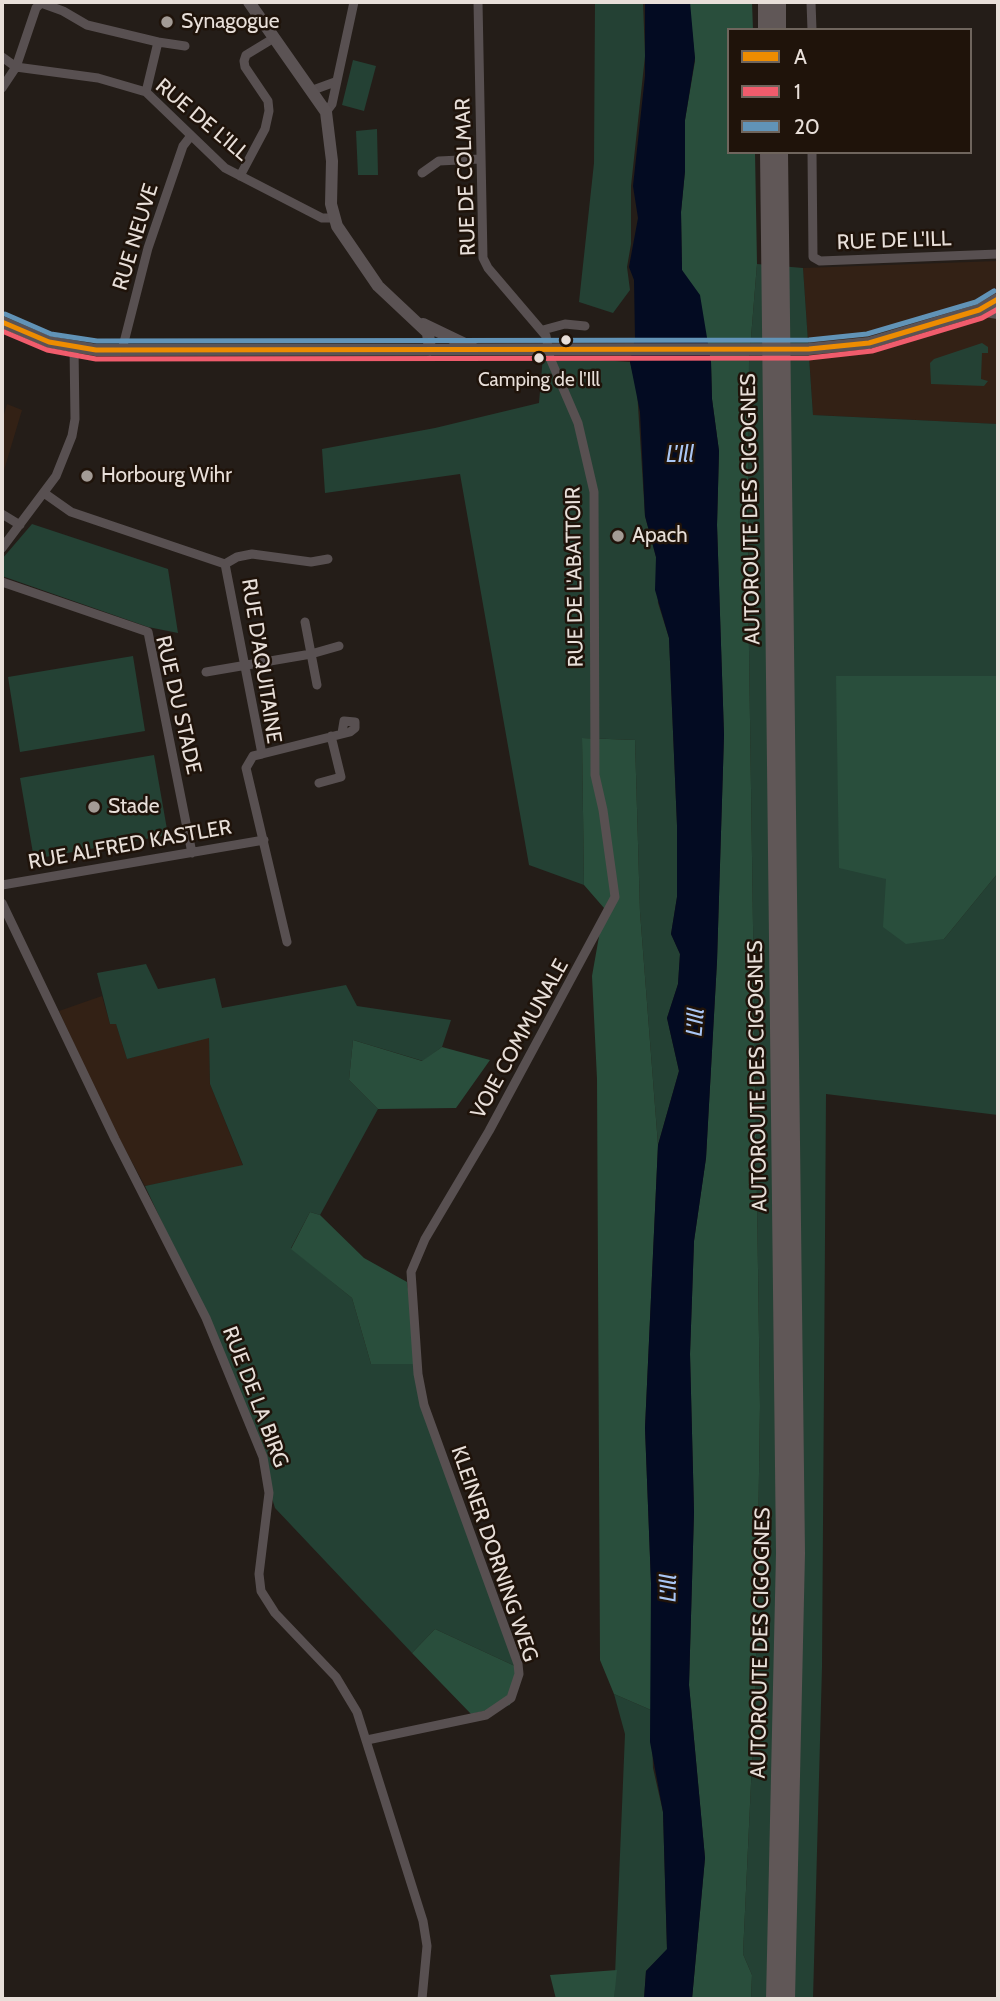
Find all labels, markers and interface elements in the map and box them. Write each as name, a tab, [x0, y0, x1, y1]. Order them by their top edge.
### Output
place label: Synagogue	[181, 9, 280, 35]
marker: Synagogue	[159, 14, 175, 30]
legend	[727, 28, 972, 154]
text: A	[794, 44, 807, 69]
street label: RUE DE L'ILL	[150, 74, 254, 166]
text: 1	[794, 79, 801, 104]
street label: RUE DE COLMAR	[451, 98, 481, 256]
text: 20	[794, 114, 820, 139]
street label: RUE NEUVE	[108, 181, 164, 293]
street label: RUE DE L'ILL	[836, 226, 952, 256]
unlabelled marker	[559, 333, 573, 347]
marker: Camping de l'Ill	[532, 351, 546, 365]
place label: Camping de l'Ill	[478, 369, 600, 391]
street label: AUTOROUTE DES CIGOGNES	[736, 373, 766, 645]
water label: L'Ill	[666, 441, 694, 469]
place label: Horbourg Wihr	[101, 463, 232, 489]
marker: Horbourg Wihr	[79, 468, 95, 484]
street label: RUE DE L'ABATTOIR	[561, 487, 589, 667]
place label: Apach	[632, 523, 688, 549]
marker: Apach	[610, 528, 626, 544]
street label: RUE D'AQUITAINE	[236, 577, 286, 745]
street label: RUE DU STADE	[150, 633, 206, 777]
place label: Stade	[108, 794, 160, 820]
marker: Stade	[86, 799, 102, 815]
street label: RUE ALFRED KASTLER	[26, 815, 234, 875]
street label: AUTOROUTE DES CIGOGNES	[743, 940, 773, 1212]
street label: VOIE COMMUNALE	[466, 955, 574, 1123]
water label: L'Ill	[681, 1007, 711, 1037]
street label: RUE DE LA BIRG	[217, 1323, 293, 1471]
street label: KLEINER DORNING WEG	[445, 1443, 543, 1665]
street label: AUTOROUTE DES CIGOGNES	[746, 1507, 776, 1779]
water label: L'Ill	[655, 1574, 683, 1602]

